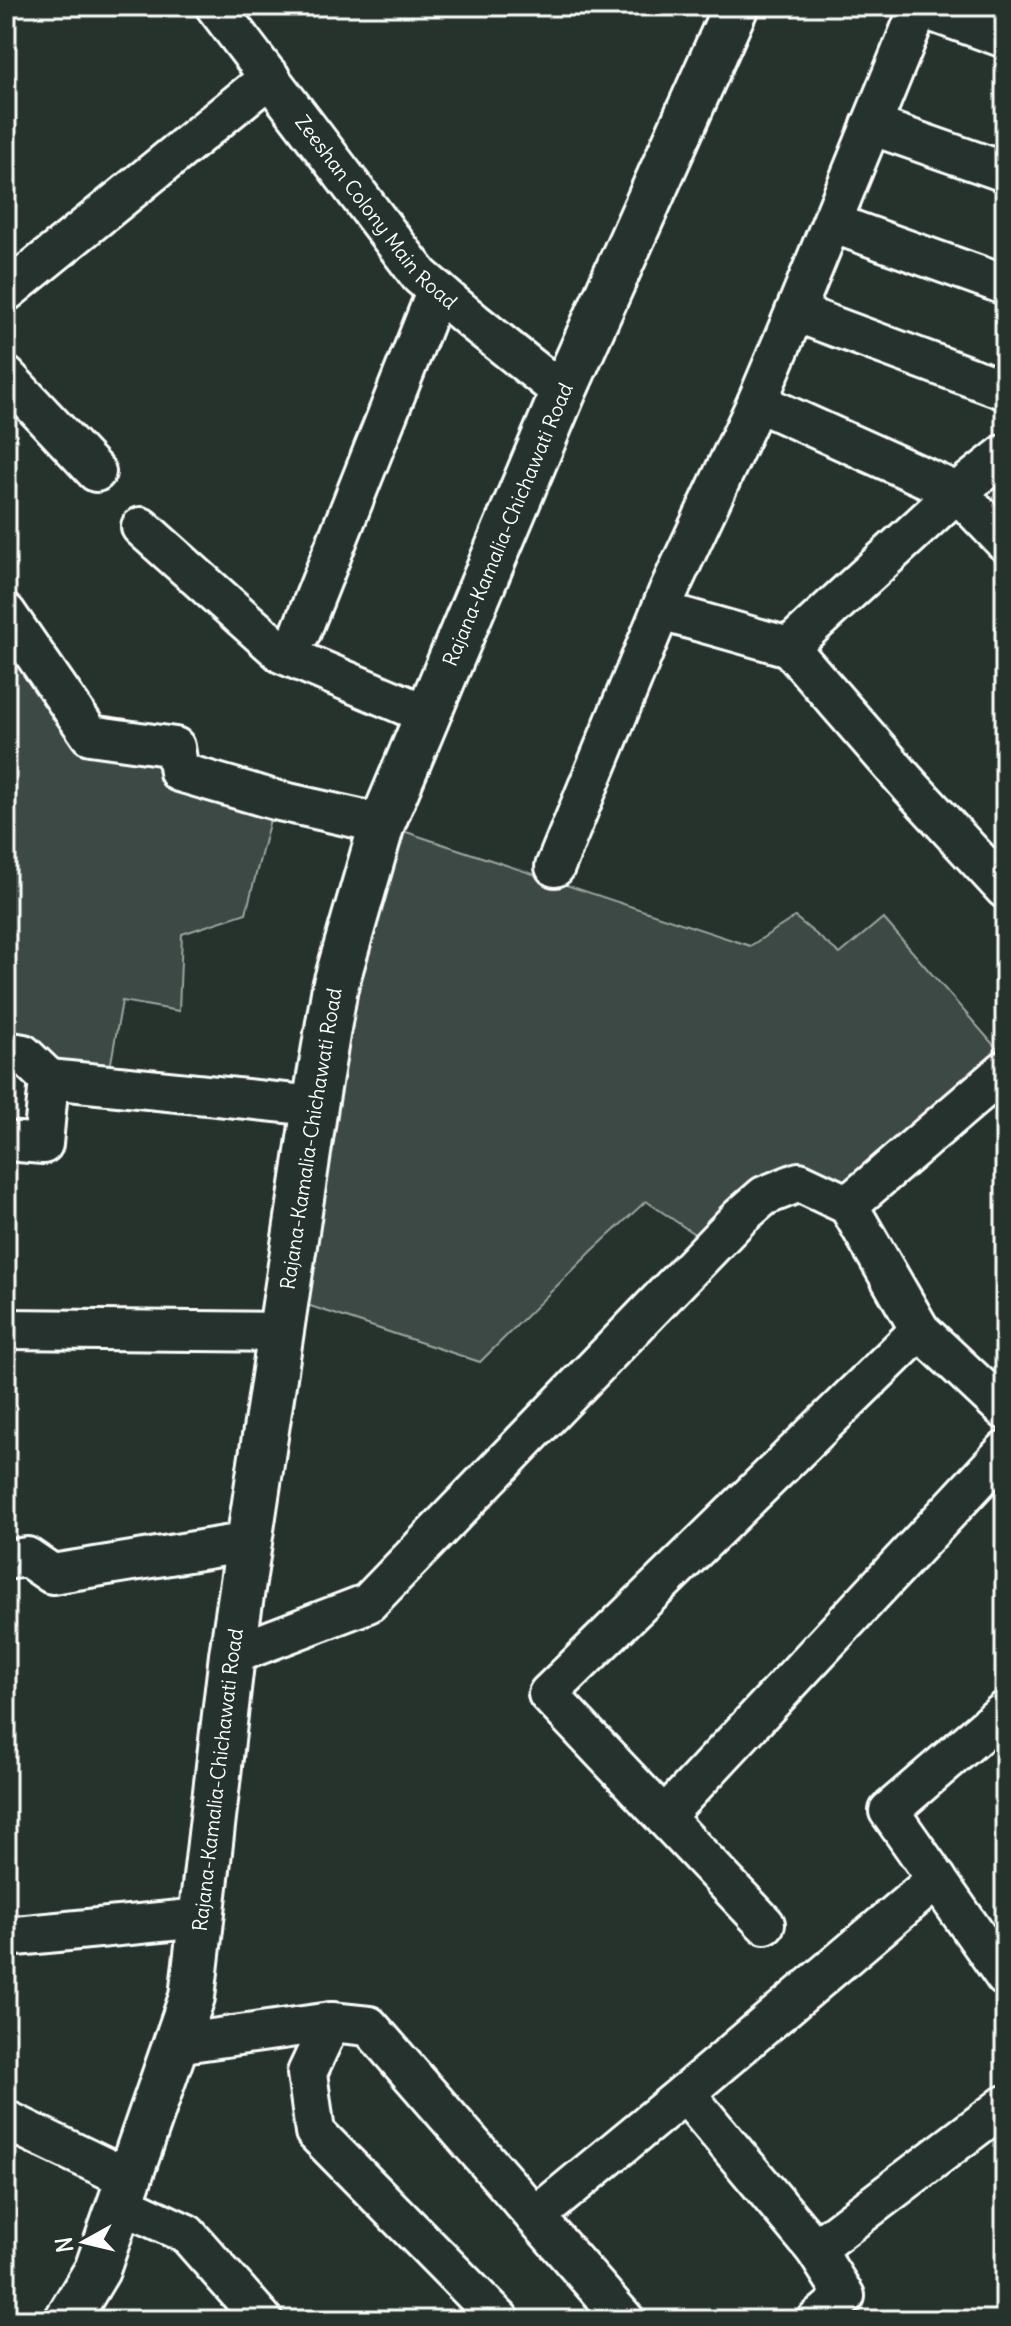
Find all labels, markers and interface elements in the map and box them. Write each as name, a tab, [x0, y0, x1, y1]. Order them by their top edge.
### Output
street label: Zeeshan Colony Main Road	[290, 110, 463, 314]
street label: Rajana-Kamalia-Chichawati Road	[437, 379, 578, 670]
street label: Rajana-Kamalia-Chichawati Road	[274, 986, 347, 1291]
street label: Rajana-Kamalia-Chichawati Road	[187, 1626, 248, 1933]
north arrow	[44, 2202, 124, 2282]
text: N	[49, 2235, 79, 2254]

